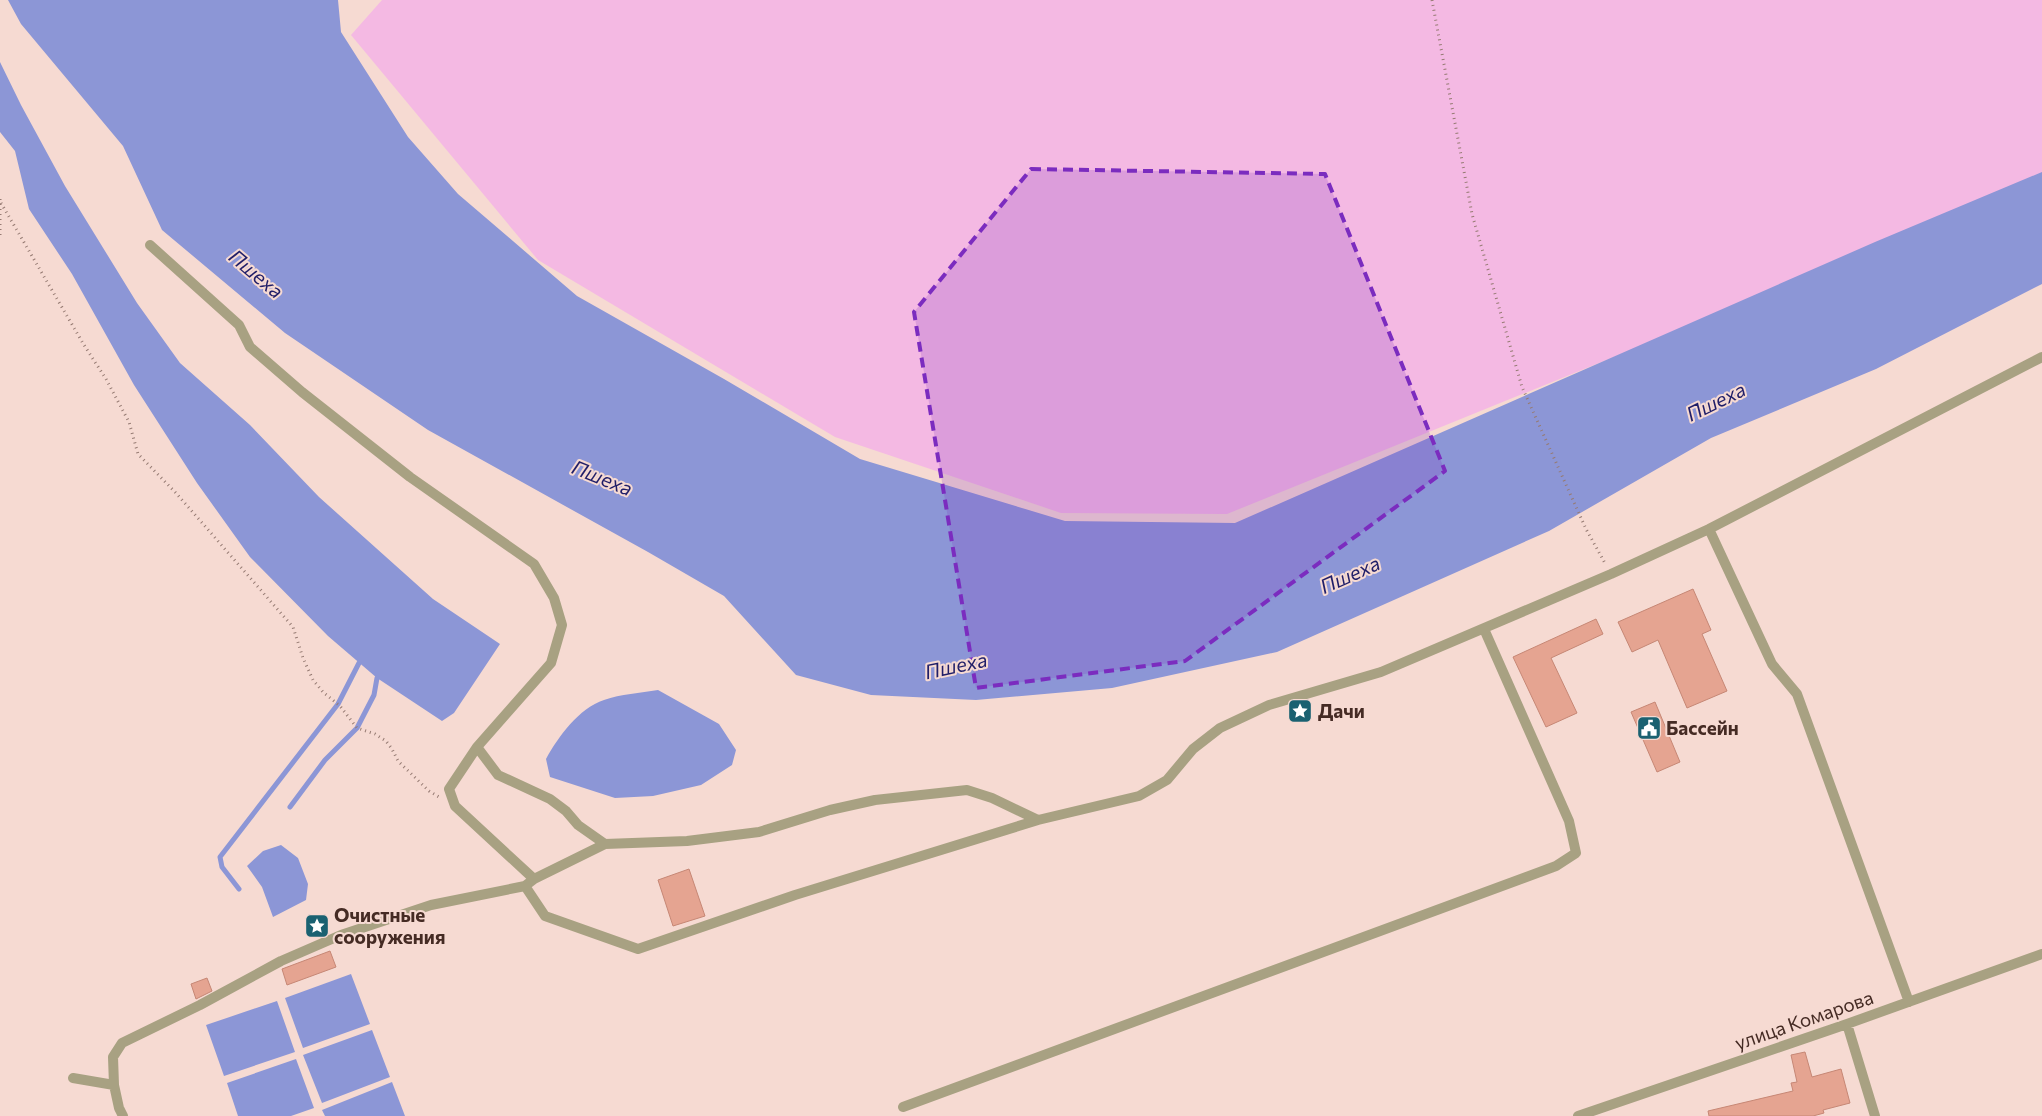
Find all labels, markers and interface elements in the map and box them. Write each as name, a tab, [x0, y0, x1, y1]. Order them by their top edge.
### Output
water label: Пшеха	[225, 244, 289, 303]
water label: Пшеха	[1682, 376, 1749, 426]
water label: Пшеха	[569, 454, 636, 500]
water label: Пшеха	[1316, 550, 1383, 598]
water label: Пшеха	[922, 647, 989, 683]
place icon: Дачи	[1287, 698, 1313, 724]
place label: Дачи	[1318, 699, 1365, 722]
public building icon: Бассейн	[1636, 715, 1662, 741]
place label: Бассейн	[1666, 716, 1739, 739]
place label: Очистные сооружения	[334, 903, 445, 948]
place icon: Очистные сооружения	[304, 913, 330, 939]
street label: улица Комарова	[1732, 985, 1876, 1054]

